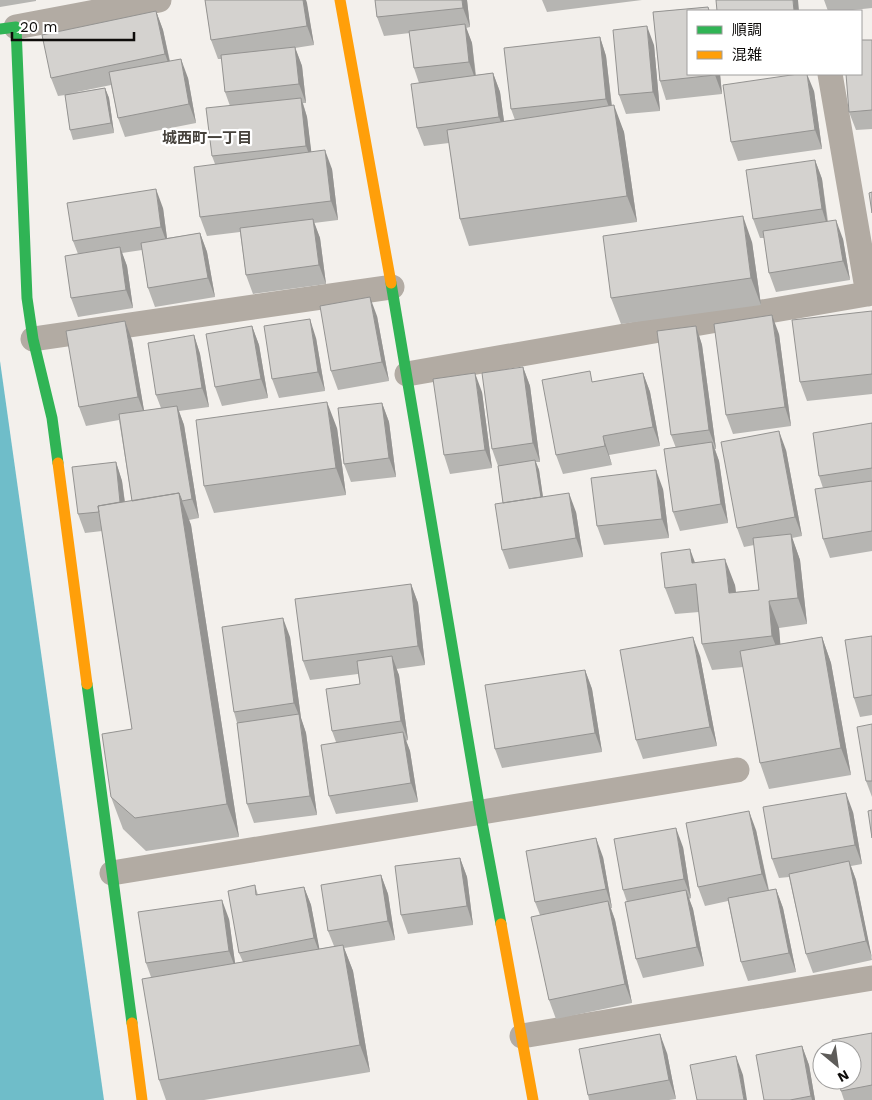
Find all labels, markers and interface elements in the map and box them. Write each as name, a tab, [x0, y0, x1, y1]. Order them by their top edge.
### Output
scale bar	[12, 10, 135, 42]
legend	[687, 10, 862, 75]
text: 20 m	[20, 18, 58, 36]
text: 順調	[732, 21, 762, 39]
text: 混雑	[732, 46, 762, 64]
district label: 城西町一丁目	[162, 129, 252, 147]
north arrow	[812, 1040, 862, 1090]
text: N	[835, 1067, 852, 1086]

